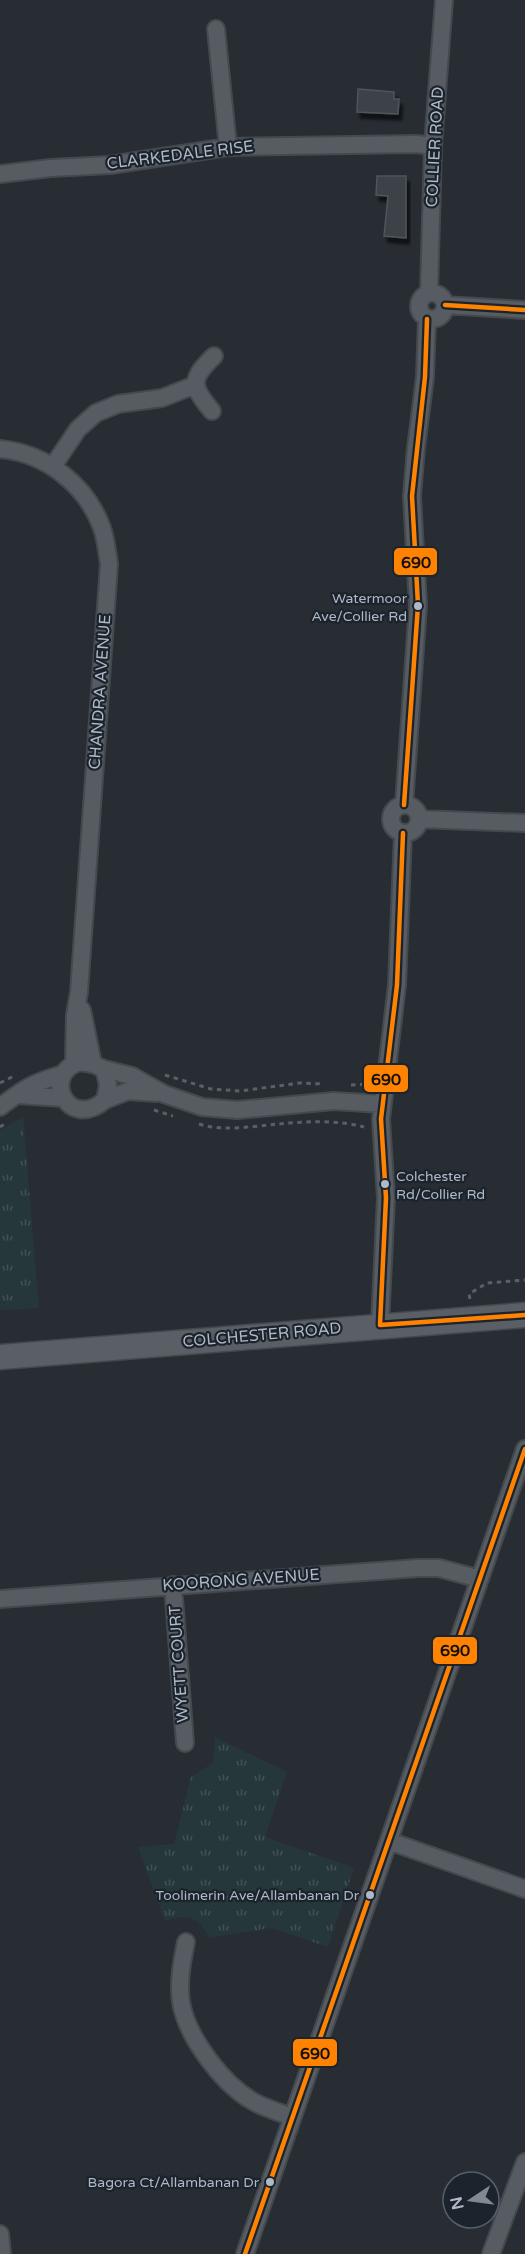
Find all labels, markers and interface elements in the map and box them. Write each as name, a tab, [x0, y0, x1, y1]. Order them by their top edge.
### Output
street label: COLLIER ROAD	[422, 86, 448, 208]
street label: CLARKEDALE RISE	[106, 136, 254, 174]
line badge: 690	[393, 547, 438, 576]
text: 690	[401, 553, 431, 573]
place label: Watermoor Ave/Collier Rd	[311, 590, 408, 625]
marker: Watermoor Ave/Collier Rd	[412, 600, 424, 612]
street label: CHANDRA AVENUE	[85, 614, 115, 770]
line badge: 690	[363, 1064, 409, 1093]
text: 690	[371, 1070, 401, 1090]
place label: Colchester Rd/Collier Rd	[396, 1168, 485, 1203]
marker: Colchester Rd/Collier Rd	[379, 1178, 391, 1190]
street label: COLCHESTER ROAD	[182, 1318, 342, 1352]
street label: KOORONG AVENUE	[162, 1565, 320, 1595]
street label: WYETT COURT	[165, 1604, 193, 1723]
line badge: 690	[432, 1636, 478, 1665]
text: 690	[440, 1641, 470, 1661]
place label: Toolimerin Ave/Allambanan Dr	[156, 1887, 360, 1904]
marker: Toolimerin Ave/Allambanan Dr	[364, 1889, 376, 1901]
line badge: 690	[292, 2038, 338, 2067]
text: 690	[300, 2044, 330, 2064]
north arrow	[441, 2170, 501, 2230]
place label: Bagora Ct/Allambanan Dr	[88, 2174, 260, 2191]
marker: Bagora Ct/Allambanan Dr	[264, 2176, 276, 2188]
text: N	[446, 2195, 469, 2212]

